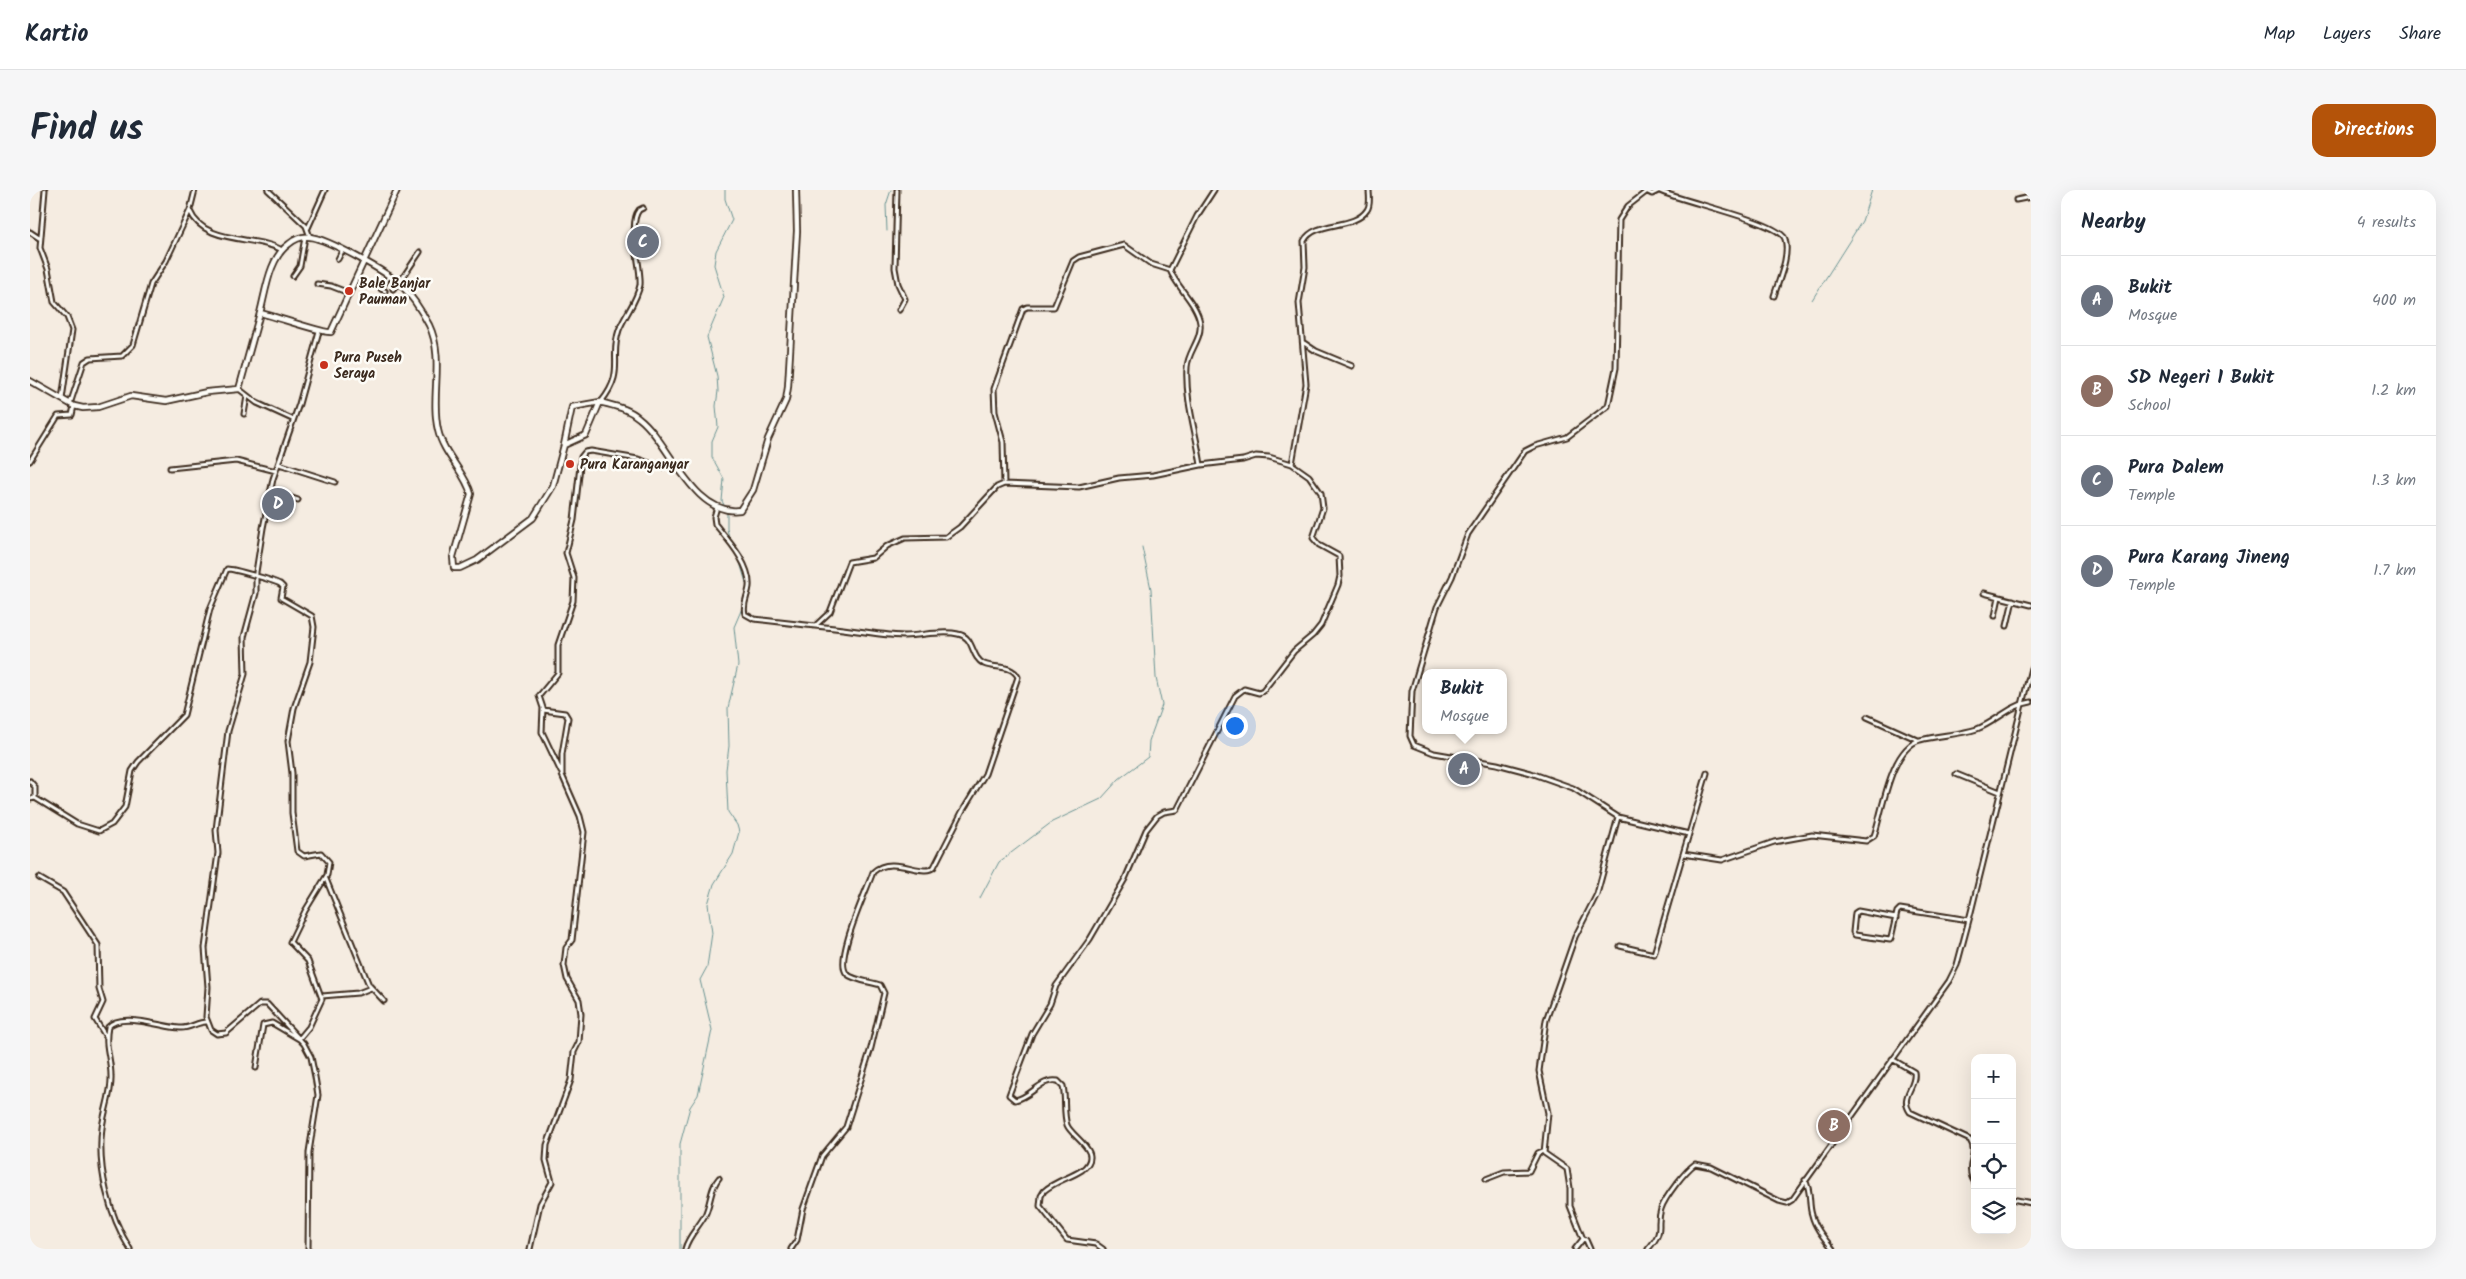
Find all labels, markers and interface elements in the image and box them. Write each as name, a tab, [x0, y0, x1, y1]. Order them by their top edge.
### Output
text: Kartio	[25, 15, 88, 54]
text: Map	[2264, 20, 2295, 49]
text: Layers	[2323, 20, 2371, 49]
text: Share	[2399, 20, 2441, 49]
text: Find us	[30, 102, 143, 158]
button: Directions	[2312, 104, 2436, 157]
text: Nearby	[2081, 206, 2146, 239]
text: 4 results	[2357, 210, 2416, 235]
pin: C	[627, 223, 659, 261]
place label: Bale Banjar Pauman	[359, 273, 431, 311]
text: Bukit	[2128, 273, 2172, 303]
marker: Bale Banjar Pauman	[343, 285, 355, 297]
text: A	[2092, 288, 2102, 313]
text: 400 m	[2372, 288, 2416, 313]
text: Mosque	[2128, 303, 2177, 328]
place label: Pura Puseh Seraya	[334, 347, 402, 385]
marker: Pura Puseh Seraya	[318, 359, 330, 371]
text: SD Negeri 1 Bukit	[2128, 363, 2274, 393]
text: B	[2092, 378, 2102, 403]
text: 1.2 km	[2371, 378, 2416, 403]
text: School	[2128, 393, 2171, 418]
text: Pura Dalem	[2128, 453, 2224, 483]
place label: Pura Karanganyar	[580, 454, 690, 476]
marker: Pura Karanganyar	[564, 458, 576, 470]
text: C	[2092, 468, 2102, 493]
text: 1.3 km	[2371, 468, 2416, 493]
text: Temple	[2128, 483, 2175, 508]
pin: D	[262, 485, 294, 523]
text: Pura Karang Jineng	[2128, 543, 2290, 573]
text: D	[2092, 558, 2102, 583]
text: 1.7 km	[2373, 558, 2416, 583]
text: Temple	[2128, 573, 2175, 598]
popup	[1422, 669, 1507, 734]
text: Bukit	[1440, 674, 1484, 704]
text: Mosque	[1440, 704, 1489, 729]
your location	[1222, 713, 1248, 739]
pin: A	[1448, 750, 1480, 788]
map controls	[1971, 1054, 2016, 1234]
button: +	[1971, 1054, 2016, 1099]
button: −	[1971, 1099, 2016, 1144]
pin: B	[1818, 1107, 1850, 1145]
button: locate	[1971, 1144, 2016, 1189]
button: layers	[1971, 1189, 2016, 1234]

